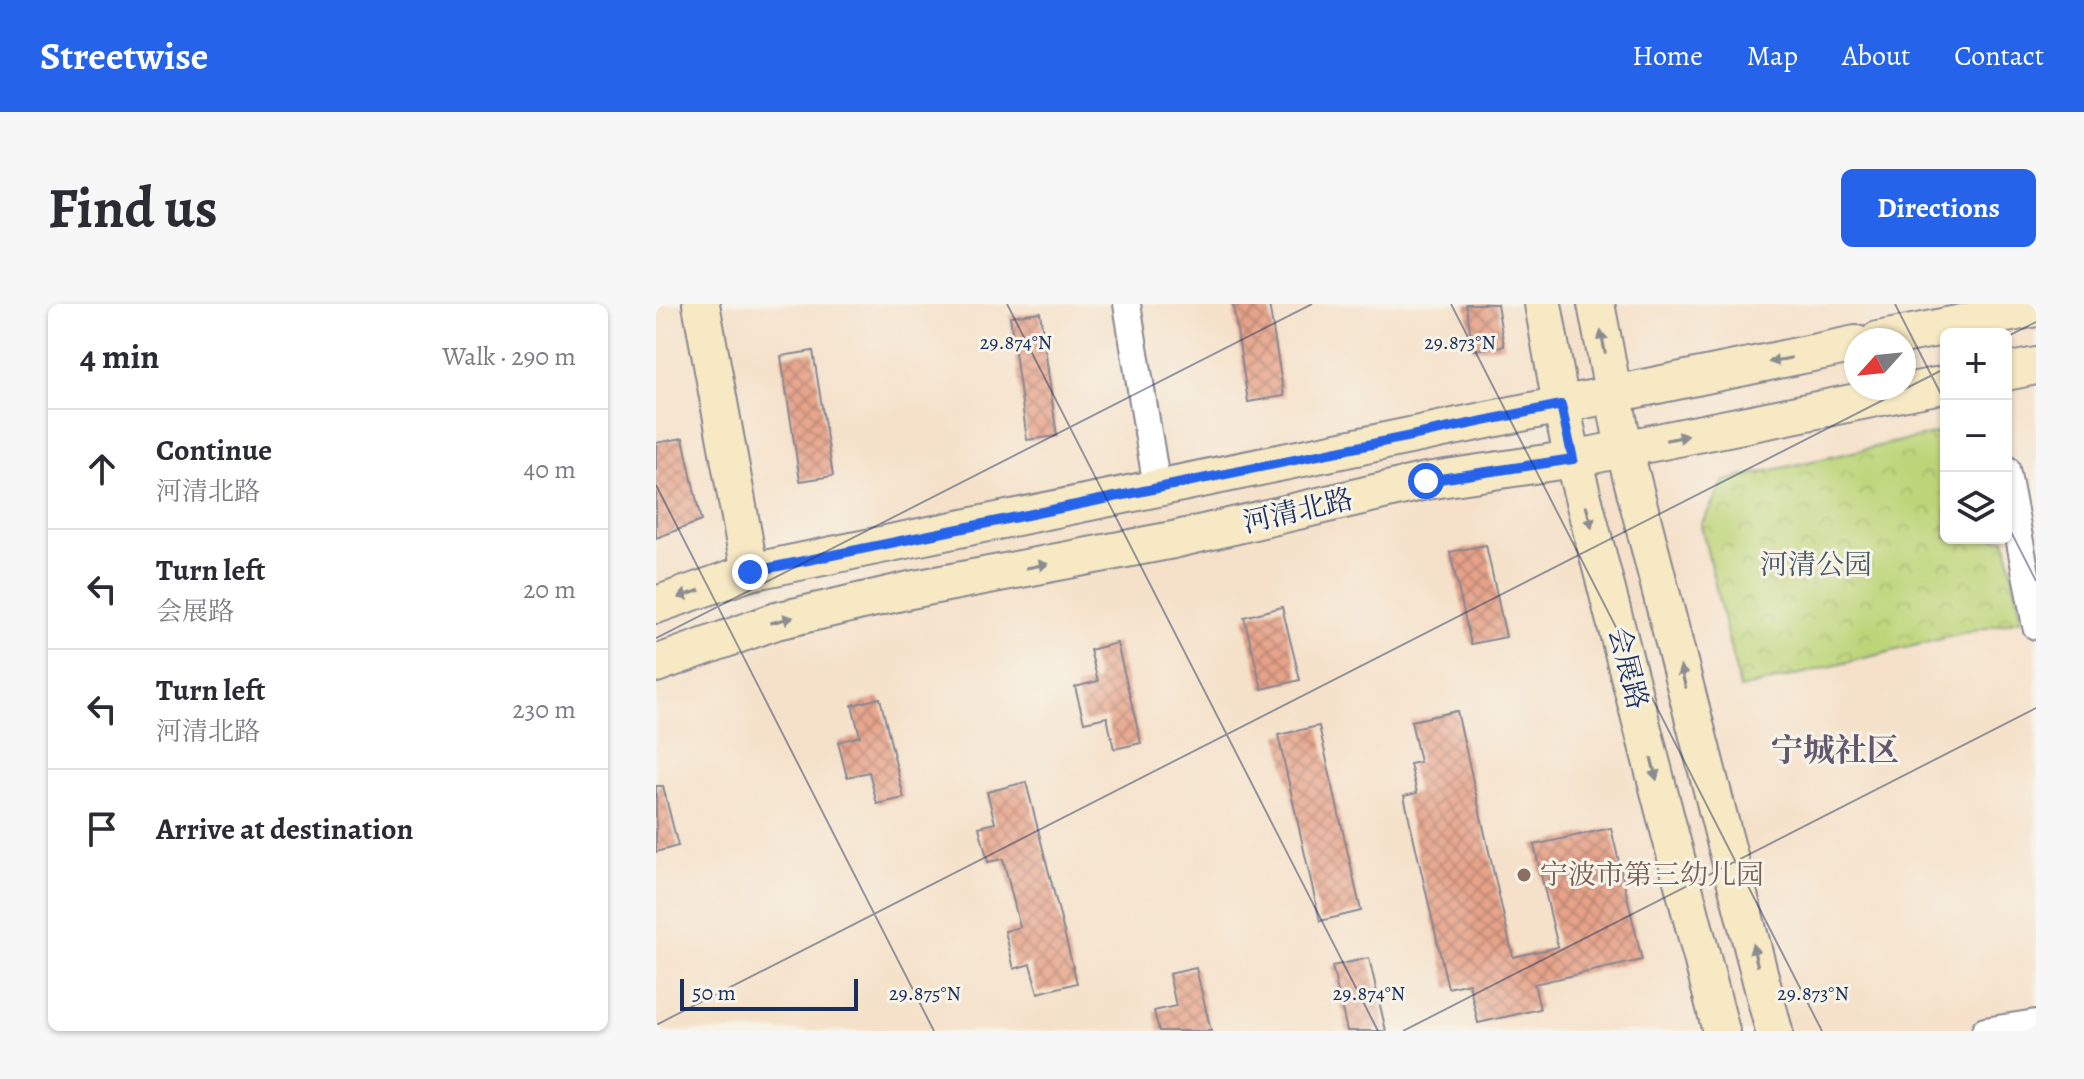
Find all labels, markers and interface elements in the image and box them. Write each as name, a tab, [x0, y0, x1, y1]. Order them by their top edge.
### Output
text: Streetwise	[40, 30, 208, 82]
text: Home	[1632, 37, 1703, 75]
text: Map	[1747, 37, 1798, 75]
text: About	[1842, 37, 1910, 75]
text: Contact	[1954, 37, 2044, 75]
button: Directions	[1841, 169, 2036, 247]
text: Find us	[48, 170, 218, 246]
north arrow	[1844, 328, 1916, 400]
map controls	[1940, 328, 2012, 544]
button: +	[1940, 328, 2012, 400]
text: 29.874°N	[980, 329, 1052, 356]
text: 29.873°N	[1424, 329, 1496, 356]
one-way arrow	[1597, 329, 1609, 354]
text: 4 min	[80, 333, 159, 380]
text: Walk · 290 m	[442, 339, 576, 374]
one-way arrow	[1767, 354, 1792, 367]
button: −	[1940, 400, 2012, 472]
text: Continue	[156, 430, 272, 470]
one-way arrow	[1665, 431, 1690, 443]
icon: ahead	[80, 447, 124, 491]
text: 40 m	[524, 452, 576, 487]
route start	[1408, 463, 1444, 499]
button: layers	[1940, 472, 2012, 544]
text: 河清北路	[156, 474, 260, 509]
street label: 河清北路	[1239, 480, 1357, 542]
one-way arrow	[1583, 505, 1595, 530]
park label: 河清公园	[1760, 546, 1872, 584]
text: Turn left	[156, 550, 265, 590]
route end	[732, 554, 768, 590]
one-way arrow	[1024, 559, 1049, 571]
icon: left	[80, 567, 124, 611]
text: 20 m	[523, 572, 576, 607]
one-way arrow	[677, 588, 701, 600]
text: 会展路	[156, 594, 234, 629]
one-way arrow	[770, 613, 795, 625]
street label: 会展路	[1599, 623, 1657, 713]
one-way arrow	[1676, 664, 1688, 689]
text: Turn left	[156, 670, 265, 710]
icon: left	[80, 687, 124, 731]
text: 230 m	[512, 692, 576, 727]
text: 河清北路	[156, 714, 260, 749]
district label: 宁城社区	[1771, 728, 1899, 772]
one-way arrow	[1648, 756, 1660, 781]
icon: arrive	[80, 807, 124, 851]
text: Arrive at destination	[156, 809, 413, 849]
place label: 宁波市第三幼儿园	[1540, 856, 1764, 894]
marker: 宁波市第三幼儿园	[1515, 866, 1533, 884]
one-way arrow	[1748, 943, 1760, 968]
scale bar	[680, 975, 858, 1011]
text: 50 m	[692, 978, 736, 1008]
text: 29.875°N	[889, 980, 961, 1007]
text: 29.874°N	[1333, 980, 1405, 1007]
text: 29.873°N	[1777, 980, 1849, 1007]

